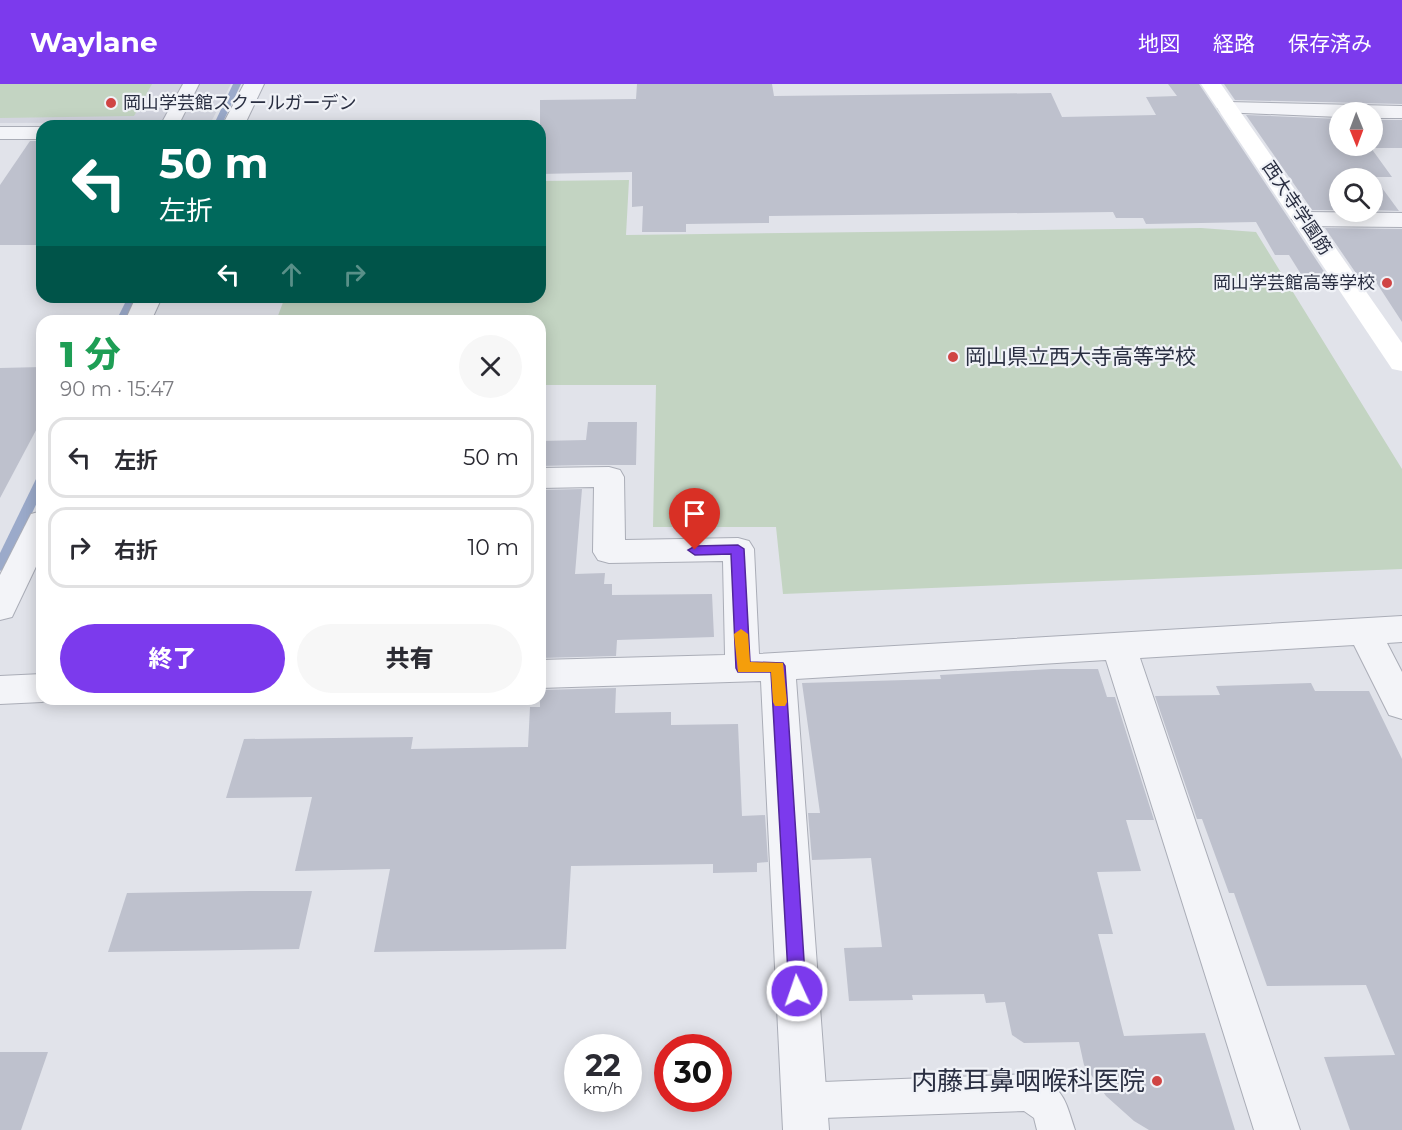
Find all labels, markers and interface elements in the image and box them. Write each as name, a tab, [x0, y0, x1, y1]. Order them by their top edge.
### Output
text: Waylane	[30, 25, 158, 59]
text: 地図	[1138, 31, 1180, 56]
text: 経路	[1213, 31, 1255, 56]
text: 保存済み	[1288, 31, 1372, 56]
place label: 岡山学芸館スクールガーデン	[123, 92, 356, 114]
marker: 岡山学芸館スクールガーデン	[104, 96, 118, 110]
north arrow	[1329, 102, 1383, 156]
map controls	[1329, 102, 1383, 222]
text: 50 m	[159, 137, 268, 189]
icon: left	[60, 144, 138, 222]
street label: 西大寺学園筋	[1258, 157, 1336, 259]
button: search	[1329, 168, 1383, 222]
text: 左折	[159, 194, 213, 227]
icon: left	[212, 258, 245, 291]
icon: ahead	[275, 258, 308, 291]
icon: right	[338, 258, 371, 291]
place label: 岡山学芸館高等学校	[1213, 272, 1375, 294]
marker: 岡山学芸館高等学校	[1380, 276, 1394, 290]
text: 1 分	[60, 332, 121, 376]
button: close	[459, 335, 522, 398]
place label: 岡山県立西大寺高等学校	[965, 344, 1196, 369]
marker: 岡山県立西大寺高等学校	[946, 350, 960, 364]
text: 90 m · 15:47	[60, 377, 174, 401]
icon: left	[63, 441, 96, 474]
text: 50 m	[463, 444, 519, 471]
text: 左折	[114, 447, 158, 474]
pin	[669, 488, 720, 550]
icon: arrive	[678, 497, 711, 530]
icon: right	[63, 531, 96, 564]
text: 10 m	[467, 534, 519, 561]
text: 右折	[114, 537, 158, 564]
button: 終了	[60, 624, 285, 693]
button: 共有	[297, 624, 522, 693]
position arrow	[765, 959, 829, 1023]
speed limit sign: 30	[654, 1034, 732, 1112]
text: 22	[585, 1047, 621, 1084]
place label: 内藤耳鼻咽喉科医院	[911, 1065, 1145, 1097]
marker: 内藤耳鼻咽喉科医院	[1150, 1074, 1164, 1088]
text: km/h	[583, 1079, 623, 1098]

